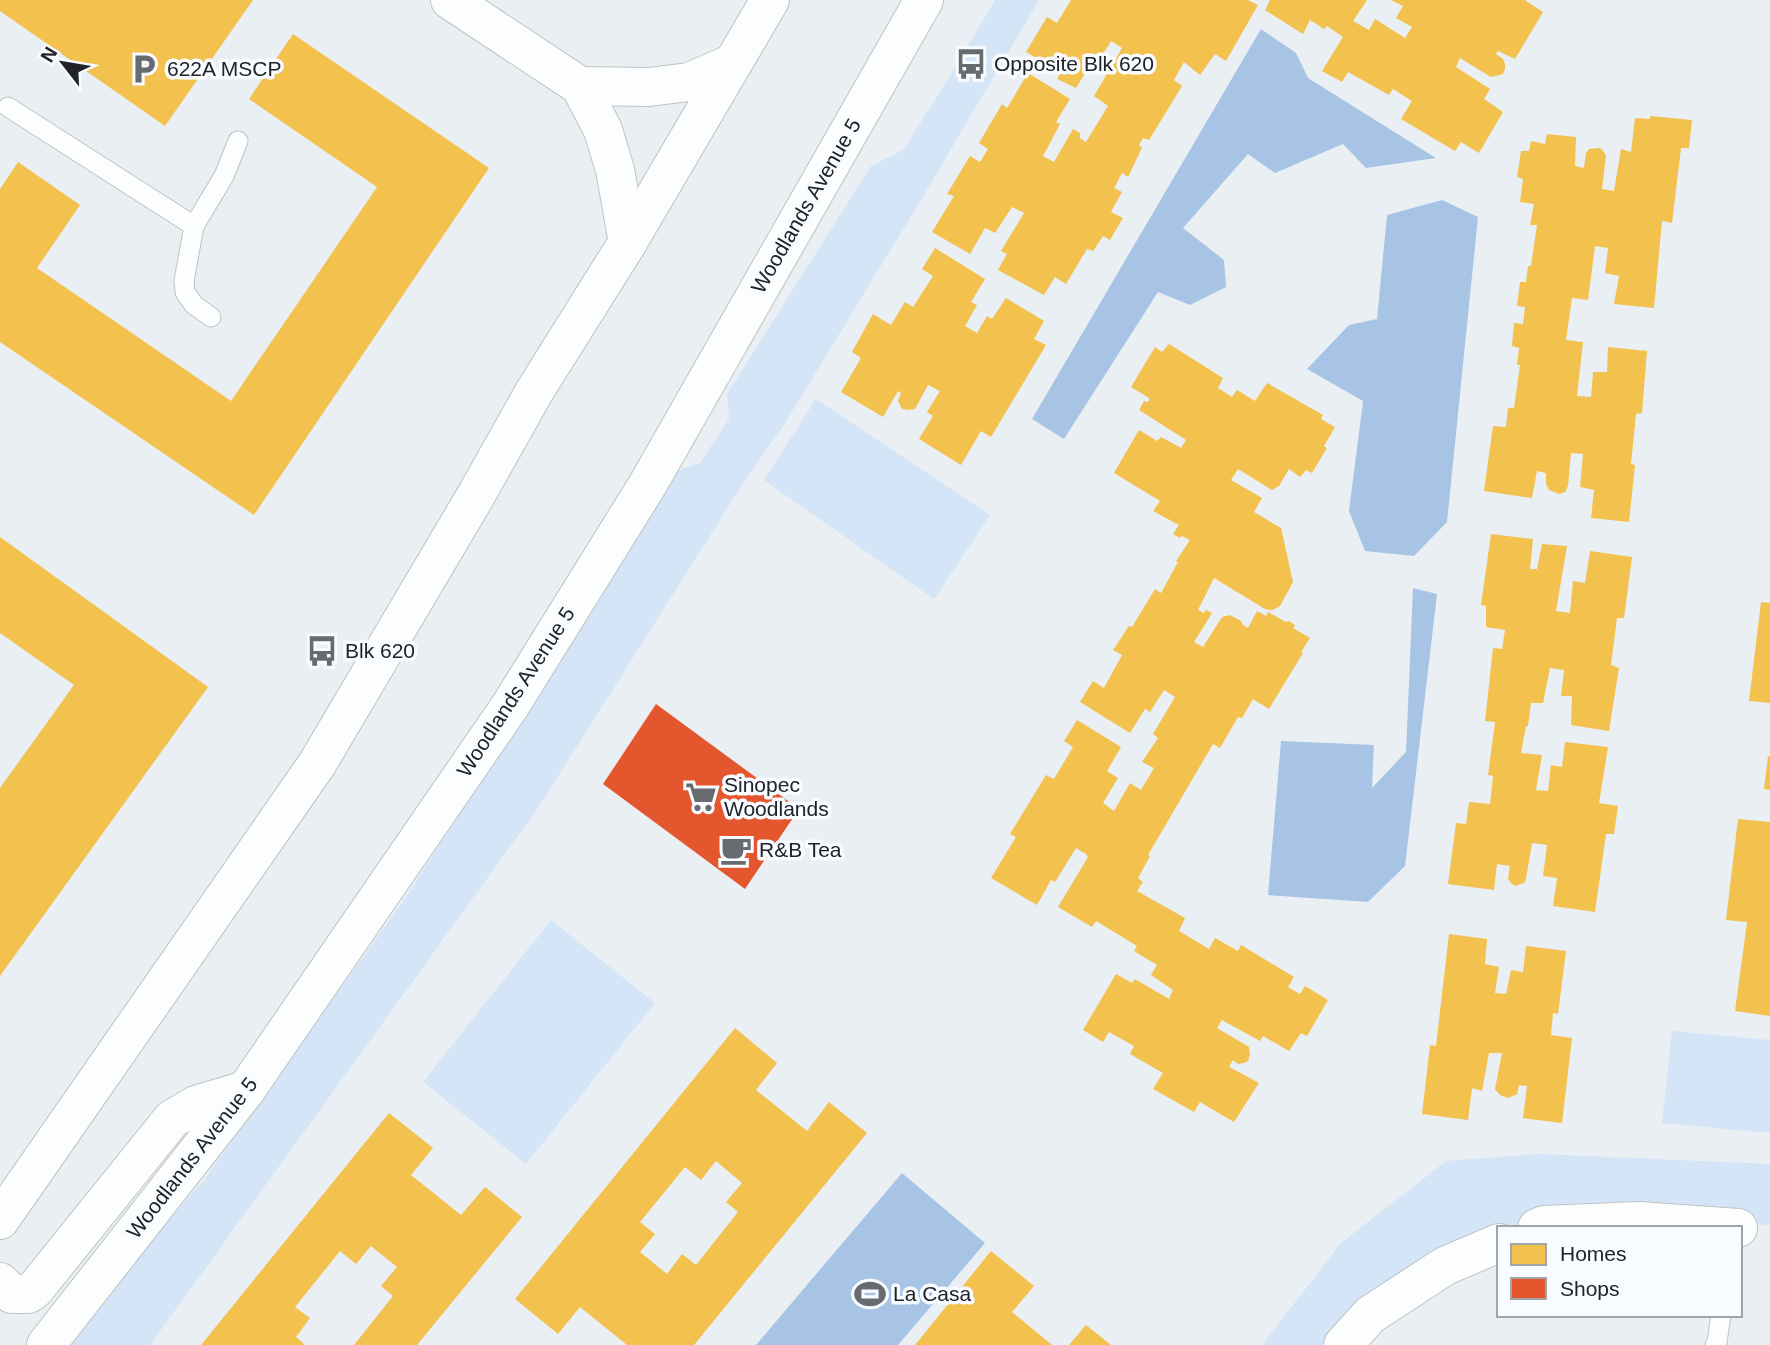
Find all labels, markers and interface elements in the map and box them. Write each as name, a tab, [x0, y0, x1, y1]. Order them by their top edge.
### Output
north arrow	[28, 28, 98, 98]
text: N	[36, 43, 61, 66]
bus stop icon: Opposite Blk 620	[954, 47, 988, 81]
parking icon: 622A MSCP	[127, 52, 161, 86]
place label: Opposite Blk 620	[994, 52, 1154, 75]
place label: 622A MSCP	[167, 57, 281, 80]
street label: Woodlands Avenue 5	[746, 114, 865, 297]
street label: Woodlands Avenue 5	[452, 603, 579, 781]
bus stop icon: Blk 620	[305, 634, 339, 668]
place label: Blk 620	[345, 639, 415, 662]
place label: Sinopec Woodlands	[724, 773, 829, 820]
supermarket icon: Sinopec Woodlands	[684, 780, 718, 814]
cafe icon: R&B Tea	[719, 833, 753, 867]
place label: R&B Tea	[759, 838, 842, 861]
street label: Woodlands Avenue 5	[122, 1073, 262, 1243]
legend	[1497, 1226, 1742, 1317]
text: Homes	[1560, 1242, 1627, 1265]
sports icon: La Casa	[853, 1277, 887, 1311]
text: Shops	[1560, 1277, 1620, 1300]
place label: La Casa	[893, 1282, 972, 1305]

